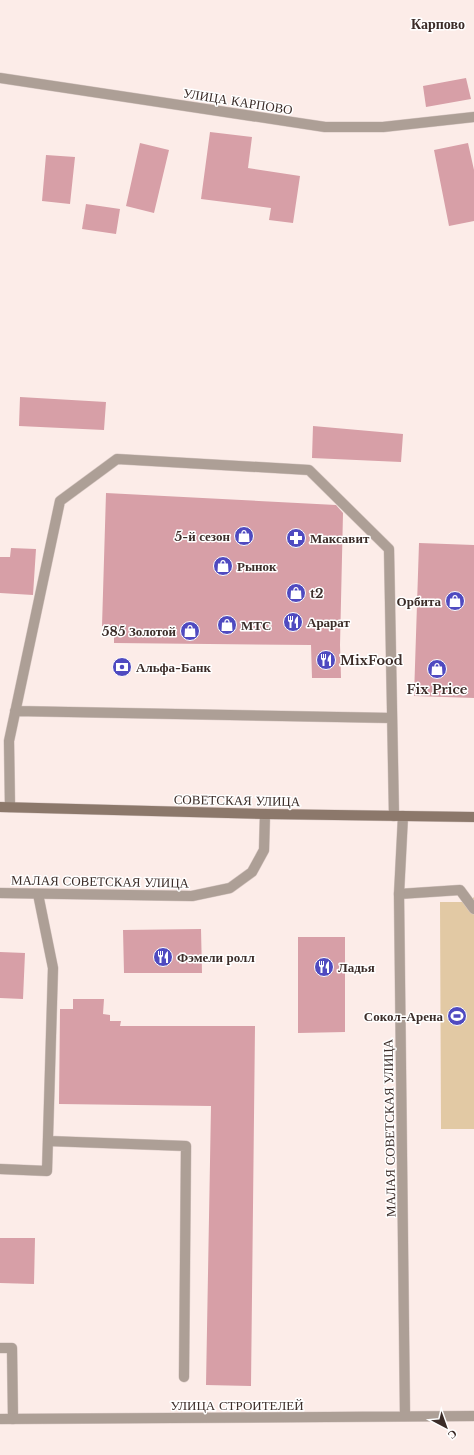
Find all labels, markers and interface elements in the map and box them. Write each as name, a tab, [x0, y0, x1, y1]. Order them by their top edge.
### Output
district label: Карпово	[411, 15, 465, 33]
street label: УЛИЦА КАРПОВО	[182, 84, 294, 119]
shop icon: 5-й сезон	[233, 525, 255, 547]
pharmacy icon: Максавит	[285, 527, 307, 549]
place label: 5-й сезон	[175, 528, 231, 545]
place label: Максавит	[310, 530, 370, 547]
shop icon: Рынок	[212, 555, 234, 577]
place label: Рынок	[237, 558, 277, 575]
shop icon: t2	[285, 582, 307, 604]
place label: t2	[310, 585, 323, 602]
shop icon: Орбита	[444, 590, 466, 612]
place label: Орбита	[397, 593, 441, 610]
restaurant icon: Арарат	[282, 611, 304, 633]
shop icon: МТС	[216, 614, 238, 636]
place label: Арарат	[307, 614, 351, 631]
place label: МТС	[241, 617, 271, 634]
shop icon: 585 Золотой	[179, 620, 201, 642]
place label: 585 Золотой	[102, 623, 177, 640]
restaurant icon: MixFood	[315, 649, 337, 671]
place label: MixFood	[340, 652, 403, 669]
bank icon: Альфа-Банк	[111, 656, 133, 678]
shop icon: Fix Price	[426, 658, 448, 680]
place label: Альфа-Банк	[136, 659, 212, 676]
place label: Fix Price	[407, 681, 468, 698]
street label: СОВЕТСКАЯ УЛИЦА	[174, 791, 301, 810]
street label: МАЛАЯ СОВЕТСКАЯ УЛИЦА	[11, 871, 190, 892]
restaurant icon: Фэмели ролл	[152, 946, 174, 968]
place label: Фэмели ролл	[177, 949, 255, 966]
restaurant icon: Ладья	[313, 956, 335, 978]
place label: Ладья	[338, 959, 375, 976]
sports icon: Сокол-Арена	[446, 1005, 468, 1027]
place label: Сокол-Арена	[364, 1008, 443, 1025]
street label: МАЛАЯ СОВЕТСКАЯ УЛИЦА	[379, 1038, 400, 1217]
street label: УЛИЦА СТРОИТЕЛЕЙ	[170, 1397, 304, 1414]
north arrow	[426, 1407, 466, 1447]
text: С	[445, 1427, 460, 1442]

